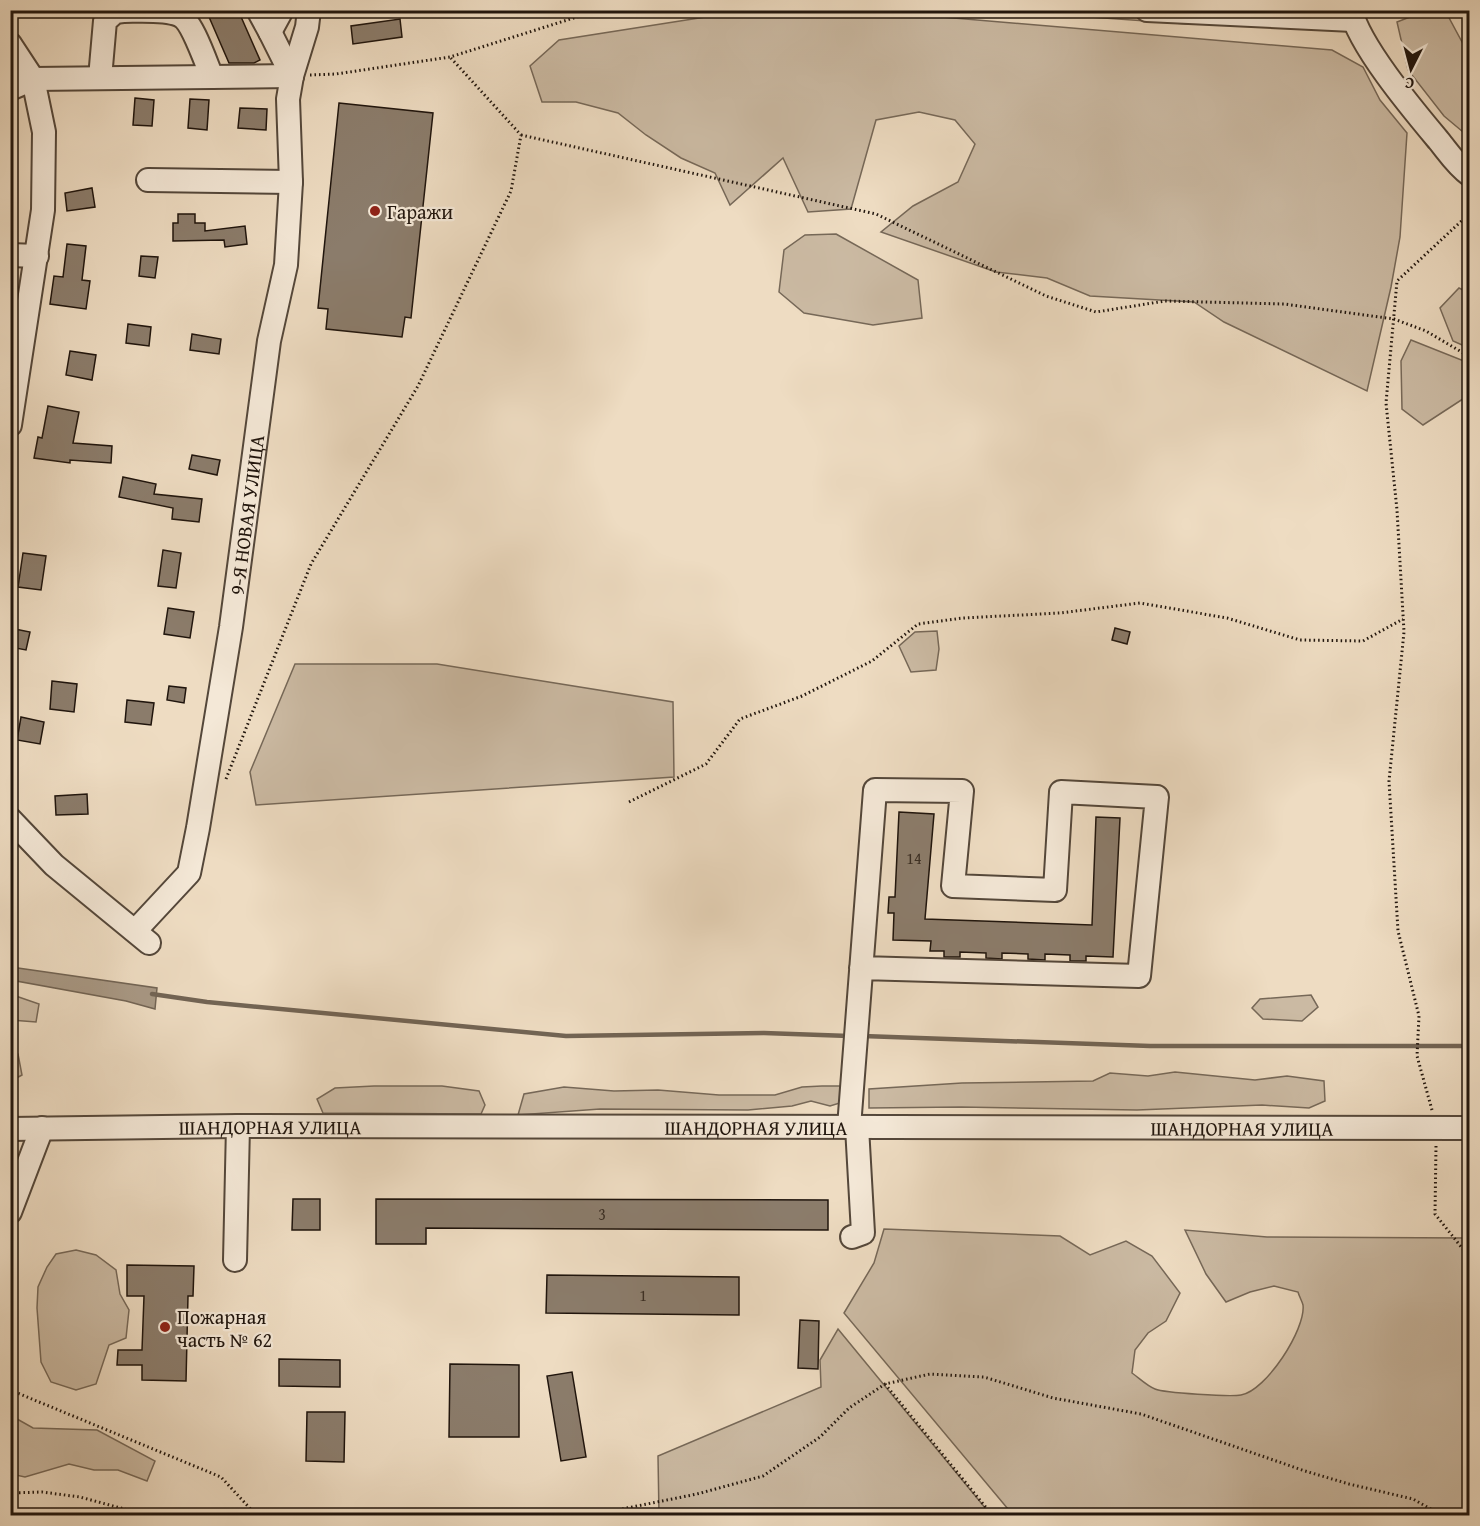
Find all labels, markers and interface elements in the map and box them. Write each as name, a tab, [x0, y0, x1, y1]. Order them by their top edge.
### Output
north arrow	[1381, 39, 1441, 99]
text: С	[1404, 72, 1415, 96]
place label: Гаражи	[387, 197, 453, 226]
marker: Гаражи	[368, 204, 382, 218]
street label: 9-Я НОВАЯ УЛИЦА	[221, 433, 271, 597]
house number: 14	[906, 846, 922, 870]
street label: ШАНДОРНАЯ УЛИЦА	[178, 1111, 361, 1141]
street label: ШАНДОРНАЯ УЛИЦА	[665, 1112, 847, 1141]
street label: ШАНДОРНАЯ УЛИЦА	[1151, 1113, 1333, 1142]
house number: 3	[598, 1202, 606, 1226]
house number: 1	[639, 1283, 647, 1307]
place label: Пожарная часть № 62	[177, 1302, 272, 1354]
marker: Пожарная часть № 62	[158, 1320, 172, 1334]

